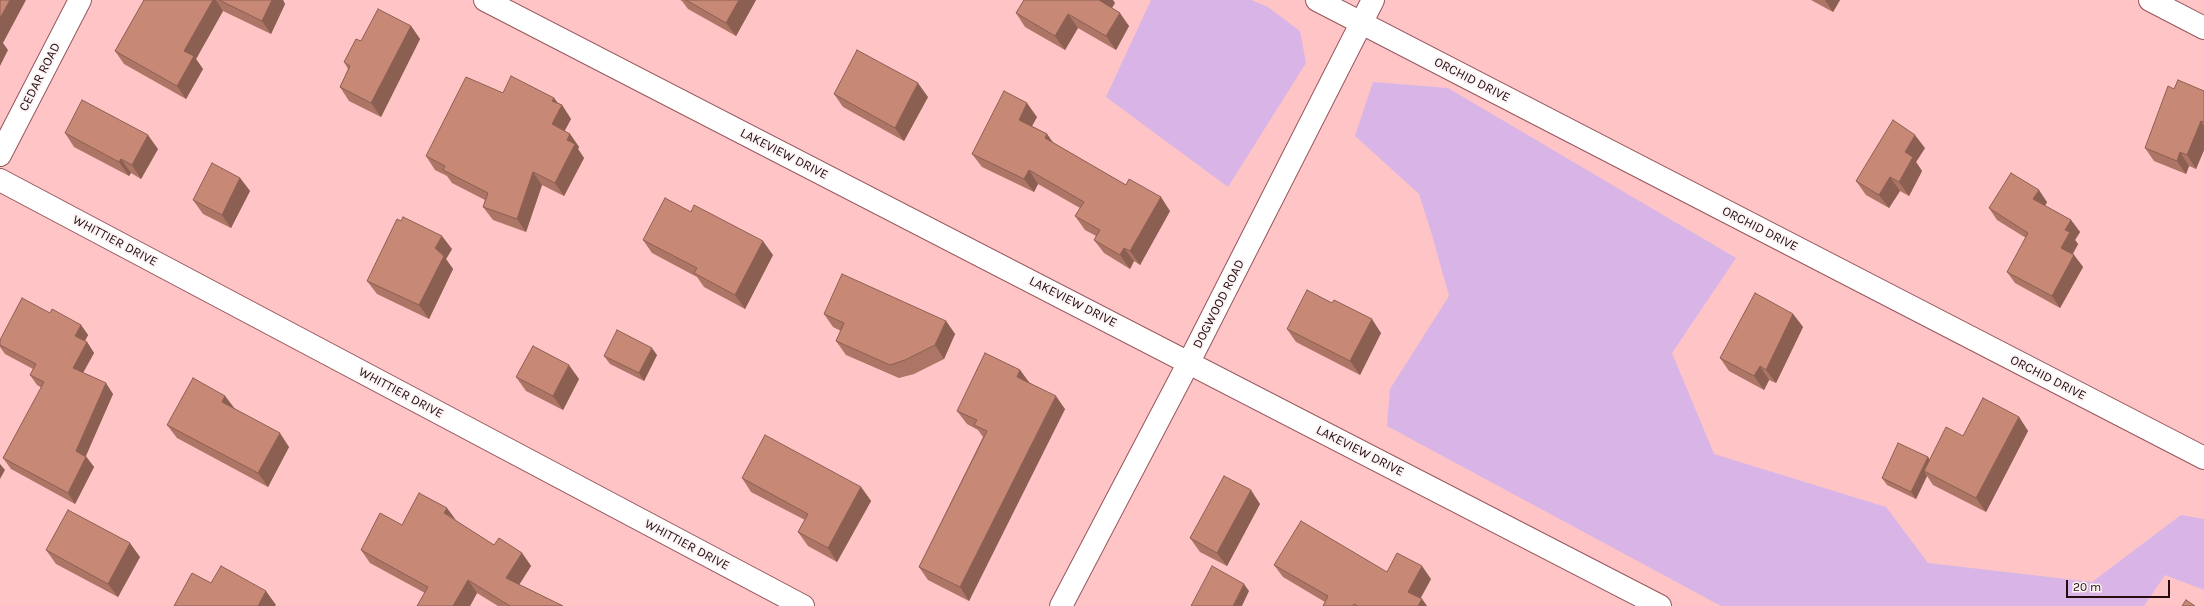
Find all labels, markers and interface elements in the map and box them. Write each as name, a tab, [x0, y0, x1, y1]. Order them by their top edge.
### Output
street label: CEDAR ROAD	[16, 40, 64, 114]
street label: ORCHID DRIVE	[1431, 54, 1513, 106]
street label: LAKEVIEW DRIVE	[737, 125, 831, 183]
street label: ORCHID DRIVE	[1719, 203, 1801, 255]
street label: WHITTIER DRIVE	[70, 212, 160, 270]
street label: DOGWOOD ROAD	[1190, 257, 1248, 351]
street label: LAKEVIEW DRIVE	[1026, 273, 1120, 331]
street label: ORCHID DRIVE	[2007, 352, 2089, 404]
street label: WHITTIER DRIVE	[356, 364, 446, 422]
street label: LAKEVIEW DRIVE	[1313, 422, 1407, 480]
street label: WHITTIER DRIVE	[642, 516, 732, 574]
scale bar	[2068, 572, 2172, 598]
text: 20 m	[2073, 580, 2101, 594]

